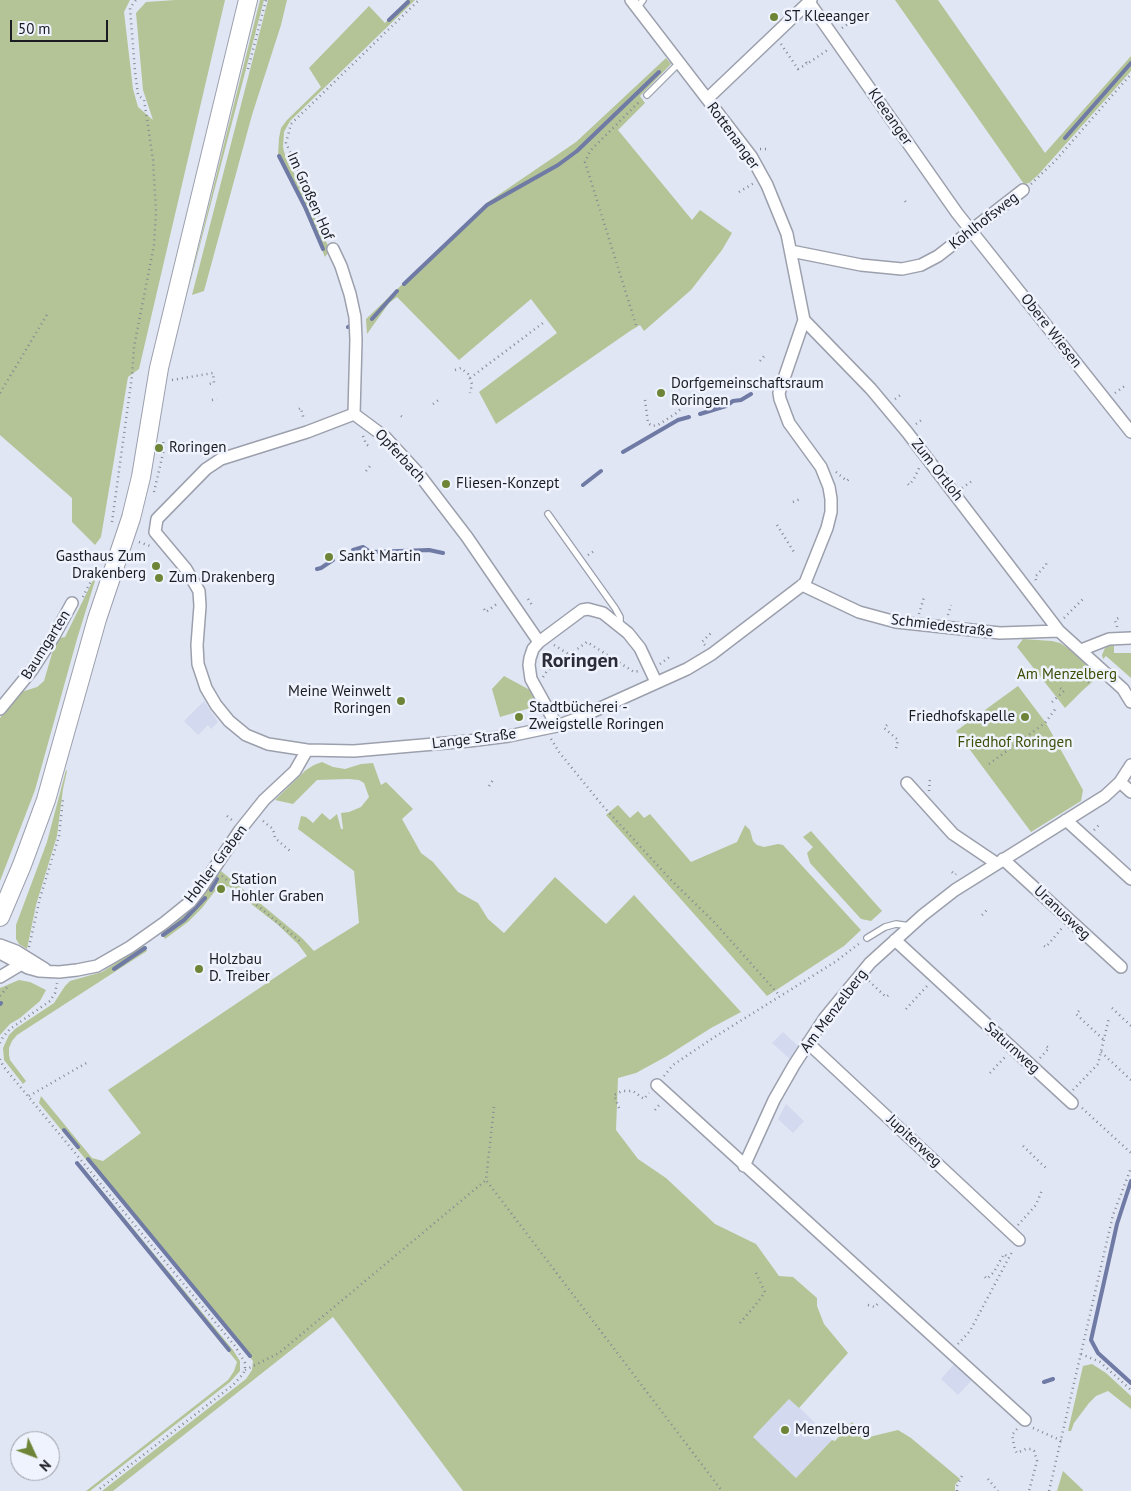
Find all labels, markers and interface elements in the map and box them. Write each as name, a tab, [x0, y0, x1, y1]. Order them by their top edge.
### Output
place label: ST Kleeanger	[784, 8, 869, 26]
scale bar	[12, 10, 110, 42]
marker: ST Kleeanger	[768, 11, 780, 23]
text: 50 m	[18, 19, 51, 38]
street label: Kleeanger	[864, 85, 916, 149]
street label: Rottenanger	[703, 99, 763, 173]
street label: Im Großen Hof	[283, 149, 337, 243]
street label: Kohlhofsweg	[946, 188, 1022, 254]
street label: Obere Wiesen	[1017, 290, 1085, 372]
place label: Dorfgemeinschaftsraum Roringen	[671, 375, 824, 410]
marker: Dorfgemeinschaftsraum Roringen	[655, 387, 667, 399]
street label: Opferbach	[371, 426, 429, 486]
street label: Zum Ortloh	[907, 435, 967, 505]
place label: Roringen	[169, 439, 226, 457]
marker: Roringen	[153, 442, 165, 454]
place label: Fliesen-Konzept	[456, 475, 559, 493]
marker: Fliesen-Konzept	[440, 478, 452, 490]
place label: Gasthaus Zum Drakenberg	[56, 548, 146, 583]
place label: Sankt Martin	[339, 548, 421, 566]
marker: Sankt Martin	[323, 551, 335, 563]
marker: Gasthaus Zum Drakenberg	[150, 560, 162, 572]
place label: Zum Drakenberg	[169, 569, 275, 587]
marker: Zum Drakenberg	[153, 572, 165, 584]
street label: Baumgarten	[18, 607, 74, 683]
street label: Schmiedestraße	[890, 611, 994, 641]
district label: Roringen	[542, 649, 618, 673]
park label: Am Menzelberg	[1017, 666, 1117, 684]
place label: Meine Weinwelt Roringen	[288, 683, 391, 718]
marker: Meine Weinwelt Roringen	[395, 695, 407, 707]
place label: Stadtbücherei - Zweigstelle Roringen	[529, 699, 664, 734]
place label: Friedhofskapelle	[909, 708, 1015, 726]
marker: Stadtbücherei - Zweigstelle Roringen	[513, 711, 525, 723]
marker: Friedhofskapelle	[1019, 711, 1031, 723]
street label: Lange Straße	[431, 725, 517, 753]
park label: Friedhof Roringen	[958, 734, 1072, 752]
street label: Hohler Graben	[181, 821, 251, 907]
place label: Station Hohler Graben	[231, 871, 324, 906]
street label: Uranusweg	[1030, 882, 1094, 944]
marker: Station Hohler Graben	[215, 883, 227, 895]
place label: Holzbau D. Treiber	[209, 951, 270, 986]
marker: Holzbau D. Treiber	[193, 963, 205, 975]
street label: Am Menzelberg	[797, 966, 871, 1056]
street label: Saturnweg	[981, 1018, 1043, 1078]
street label: Jupiterweg	[883, 1111, 945, 1171]
place label: Menzelberg	[795, 1421, 870, 1439]
marker: Menzelberg	[779, 1424, 791, 1436]
north arrow	[10, 1431, 60, 1481]
text: N	[36, 1456, 55, 1475]

